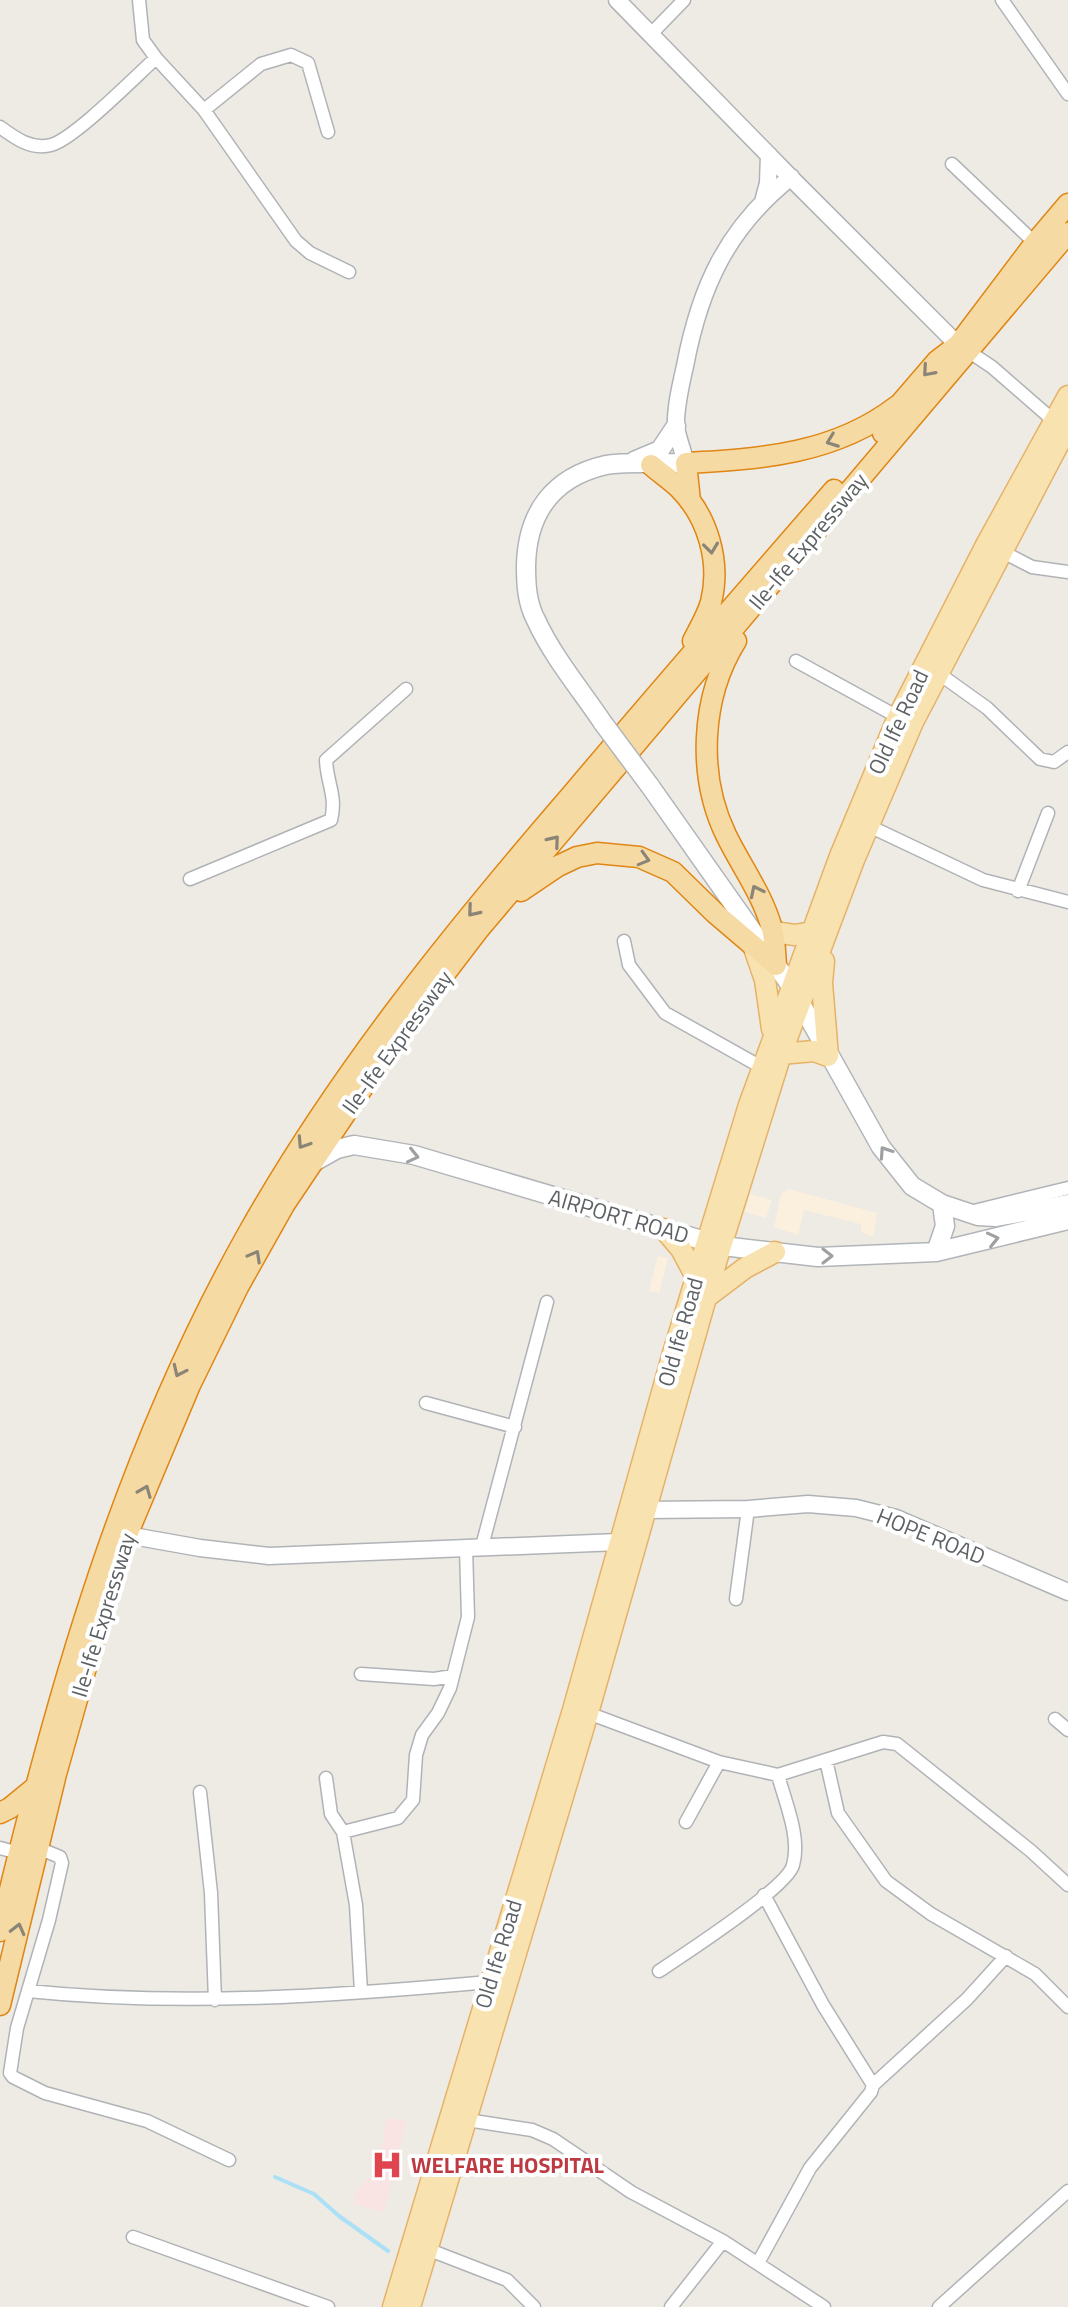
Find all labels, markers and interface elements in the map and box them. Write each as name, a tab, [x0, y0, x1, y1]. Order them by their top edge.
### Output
one-way arrow	[924, 361, 938, 376]
one-way arrow	[826, 431, 840, 448]
street label: Ile-Ife Expressway	[740, 465, 876, 617]
one-way arrow	[702, 542, 719, 555]
street label: Old Ife Road	[859, 664, 937, 780]
one-way arrow	[544, 836, 559, 851]
one-way arrow	[637, 850, 650, 866]
one-way arrow	[750, 885, 766, 899]
one-way arrow	[468, 902, 483, 916]
street label: Ile-Ife Expressway	[333, 963, 461, 1121]
one-way arrow	[297, 1134, 312, 1148]
one-way arrow	[880, 1146, 895, 1160]
one-way arrow	[405, 1147, 419, 1164]
street label: AIRPORT ROAD	[545, 1180, 693, 1252]
one-way arrow	[986, 1231, 999, 1248]
one-way arrow	[821, 1247, 834, 1265]
one-way arrow	[246, 1250, 261, 1265]
street label: Old Ife Road	[648, 1273, 712, 1391]
one-way arrow	[173, 1362, 189, 1377]
one-way arrow	[135, 1485, 152, 1499]
street label: HOPE ROAD	[872, 1499, 990, 1573]
street label: Ile-Ife Expressway	[62, 1528, 144, 1701]
street label: Old Ife Road	[465, 1895, 531, 2013]
one-way arrow	[9, 1923, 26, 1936]
hospital icon: WELFARE HOSPITAL	[370, 2148, 404, 2182]
place label: WELFARE HOSPITAL	[411, 2148, 605, 2182]

